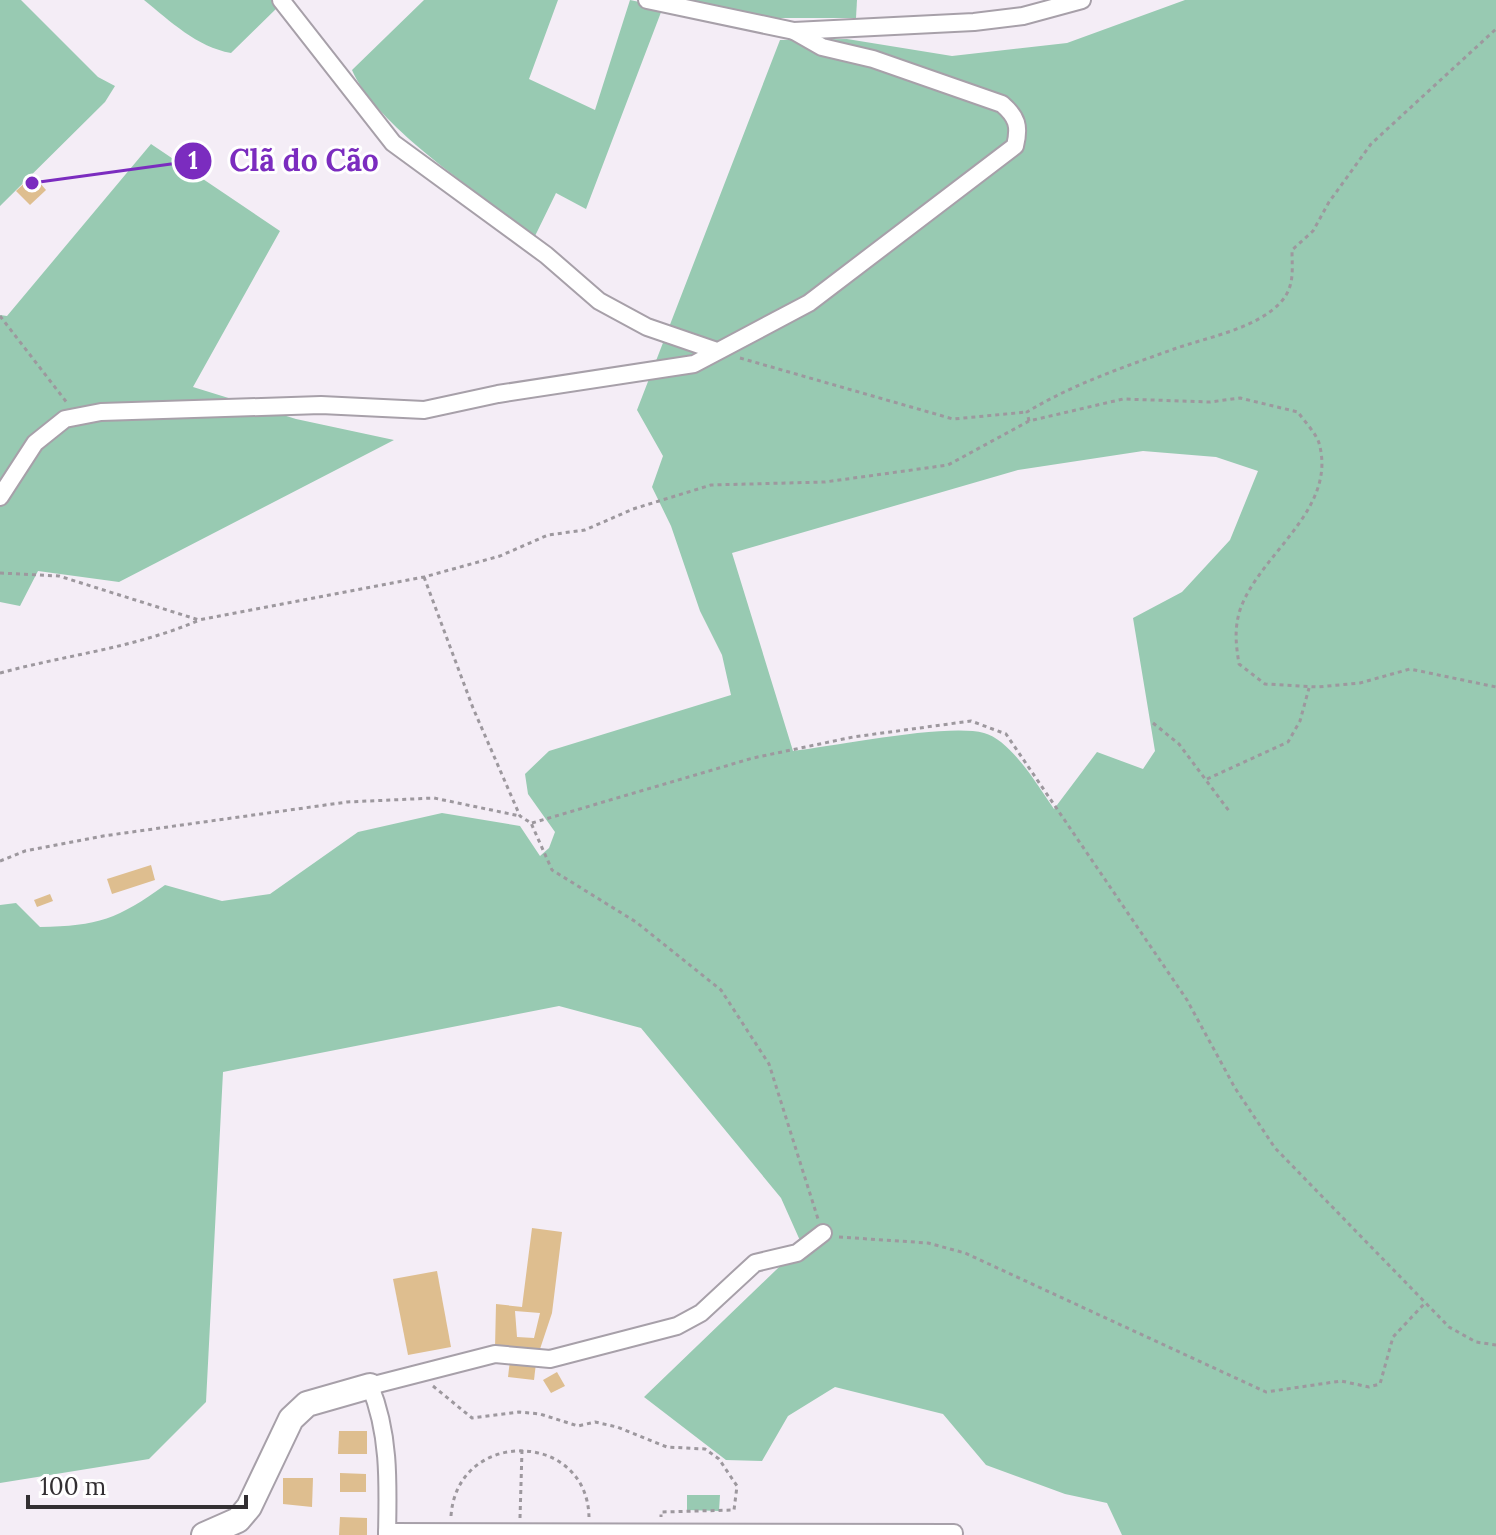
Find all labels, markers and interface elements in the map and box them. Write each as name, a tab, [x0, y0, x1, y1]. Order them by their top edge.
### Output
callout: Clã do Cão	[173, 134, 395, 188]
text: Clã do Cão	[229, 141, 379, 179]
text: 1	[188, 145, 198, 176]
scale bar	[28, 1459, 246, 1509]
text: 100 m	[40, 1471, 106, 1502]

